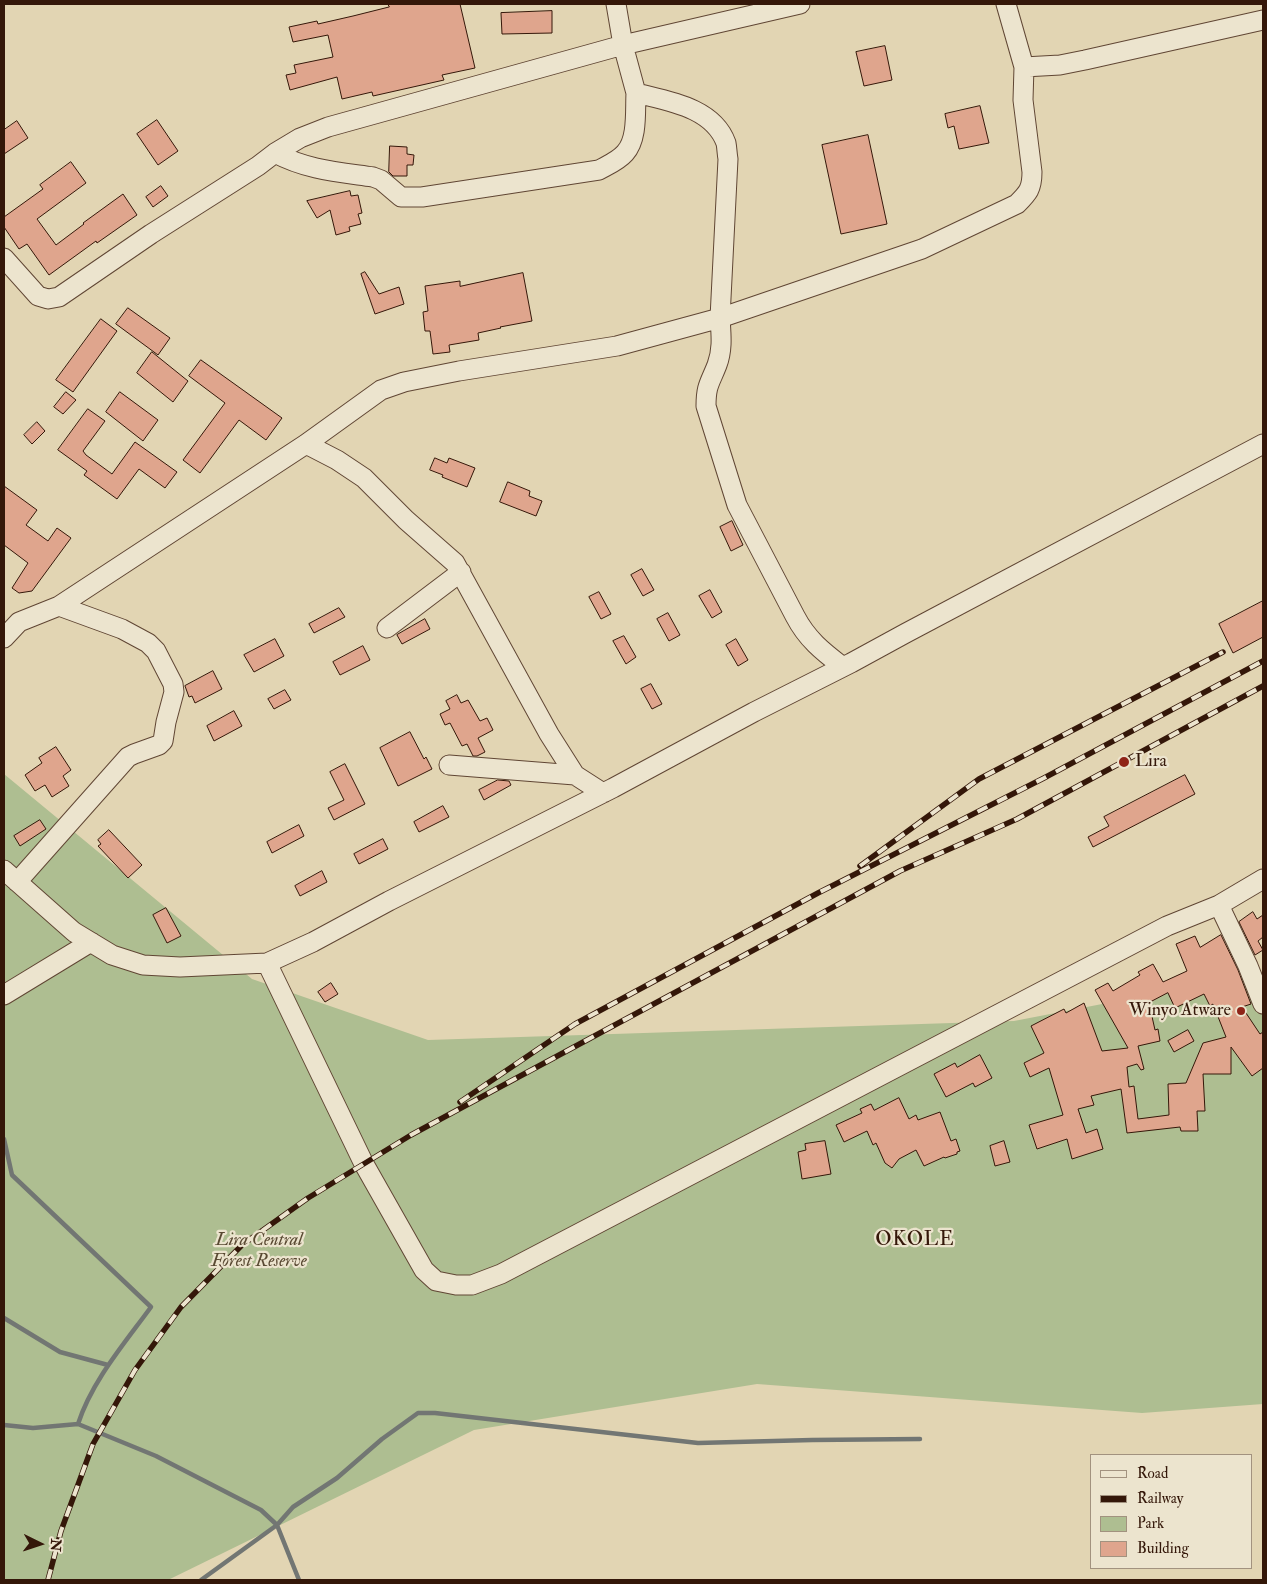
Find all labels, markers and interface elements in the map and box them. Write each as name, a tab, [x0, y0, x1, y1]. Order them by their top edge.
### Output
place label: Lira	[1135, 751, 1167, 773]
marker: Lira	[1117, 755, 1131, 769]
place label: Winyo Atware	[1129, 1000, 1231, 1022]
marker: Winyo Atware	[1235, 1005, 1247, 1017]
district label: OKOLE	[875, 1229, 955, 1253]
park label: Lira Central Forest Reserve	[211, 1230, 307, 1272]
legend	[1090, 1454, 1252, 1569]
text: Road	[1137, 1464, 1168, 1483]
text: Railway	[1137, 1489, 1183, 1508]
text: Park	[1137, 1514, 1164, 1533]
north arrow	[15, 1519, 65, 1569]
text: N	[47, 1538, 64, 1552]
text: Building	[1137, 1539, 1189, 1558]

